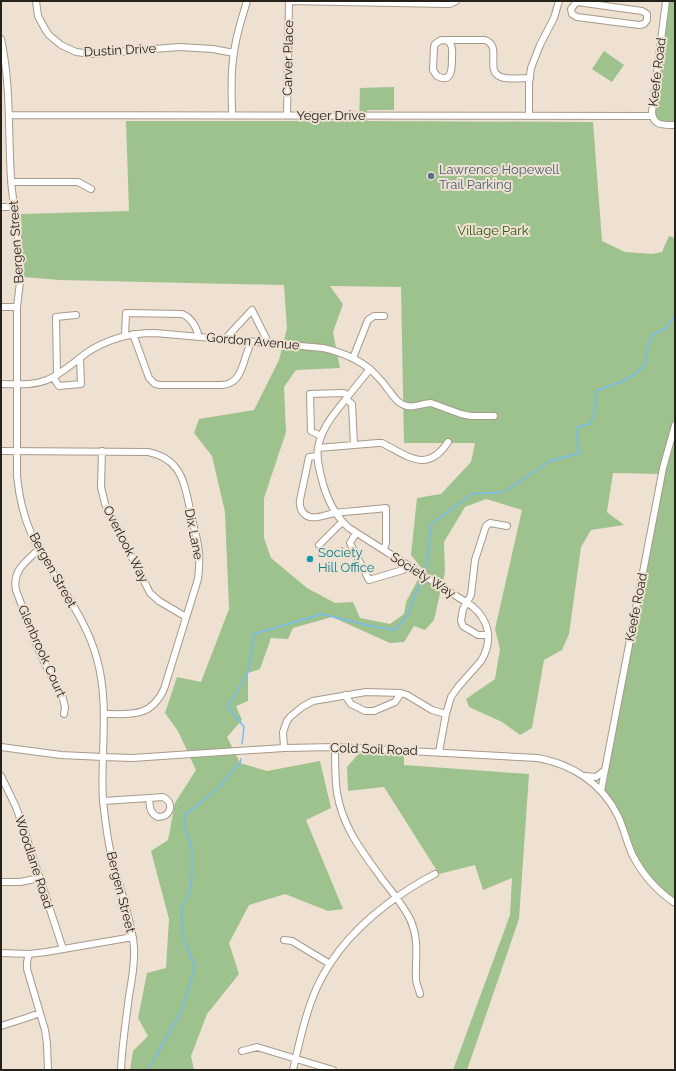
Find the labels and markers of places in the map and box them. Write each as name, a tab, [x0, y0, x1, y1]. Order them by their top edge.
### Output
place label: Lawrence Hopewell Trail Parking	[439, 162, 560, 192]
marker: Lawrence Hopewell Trail Parking	[426, 171, 436, 181]
place label: Society Hill Office	[318, 545, 375, 575]
marker: Society Hill Office	[305, 554, 315, 564]

